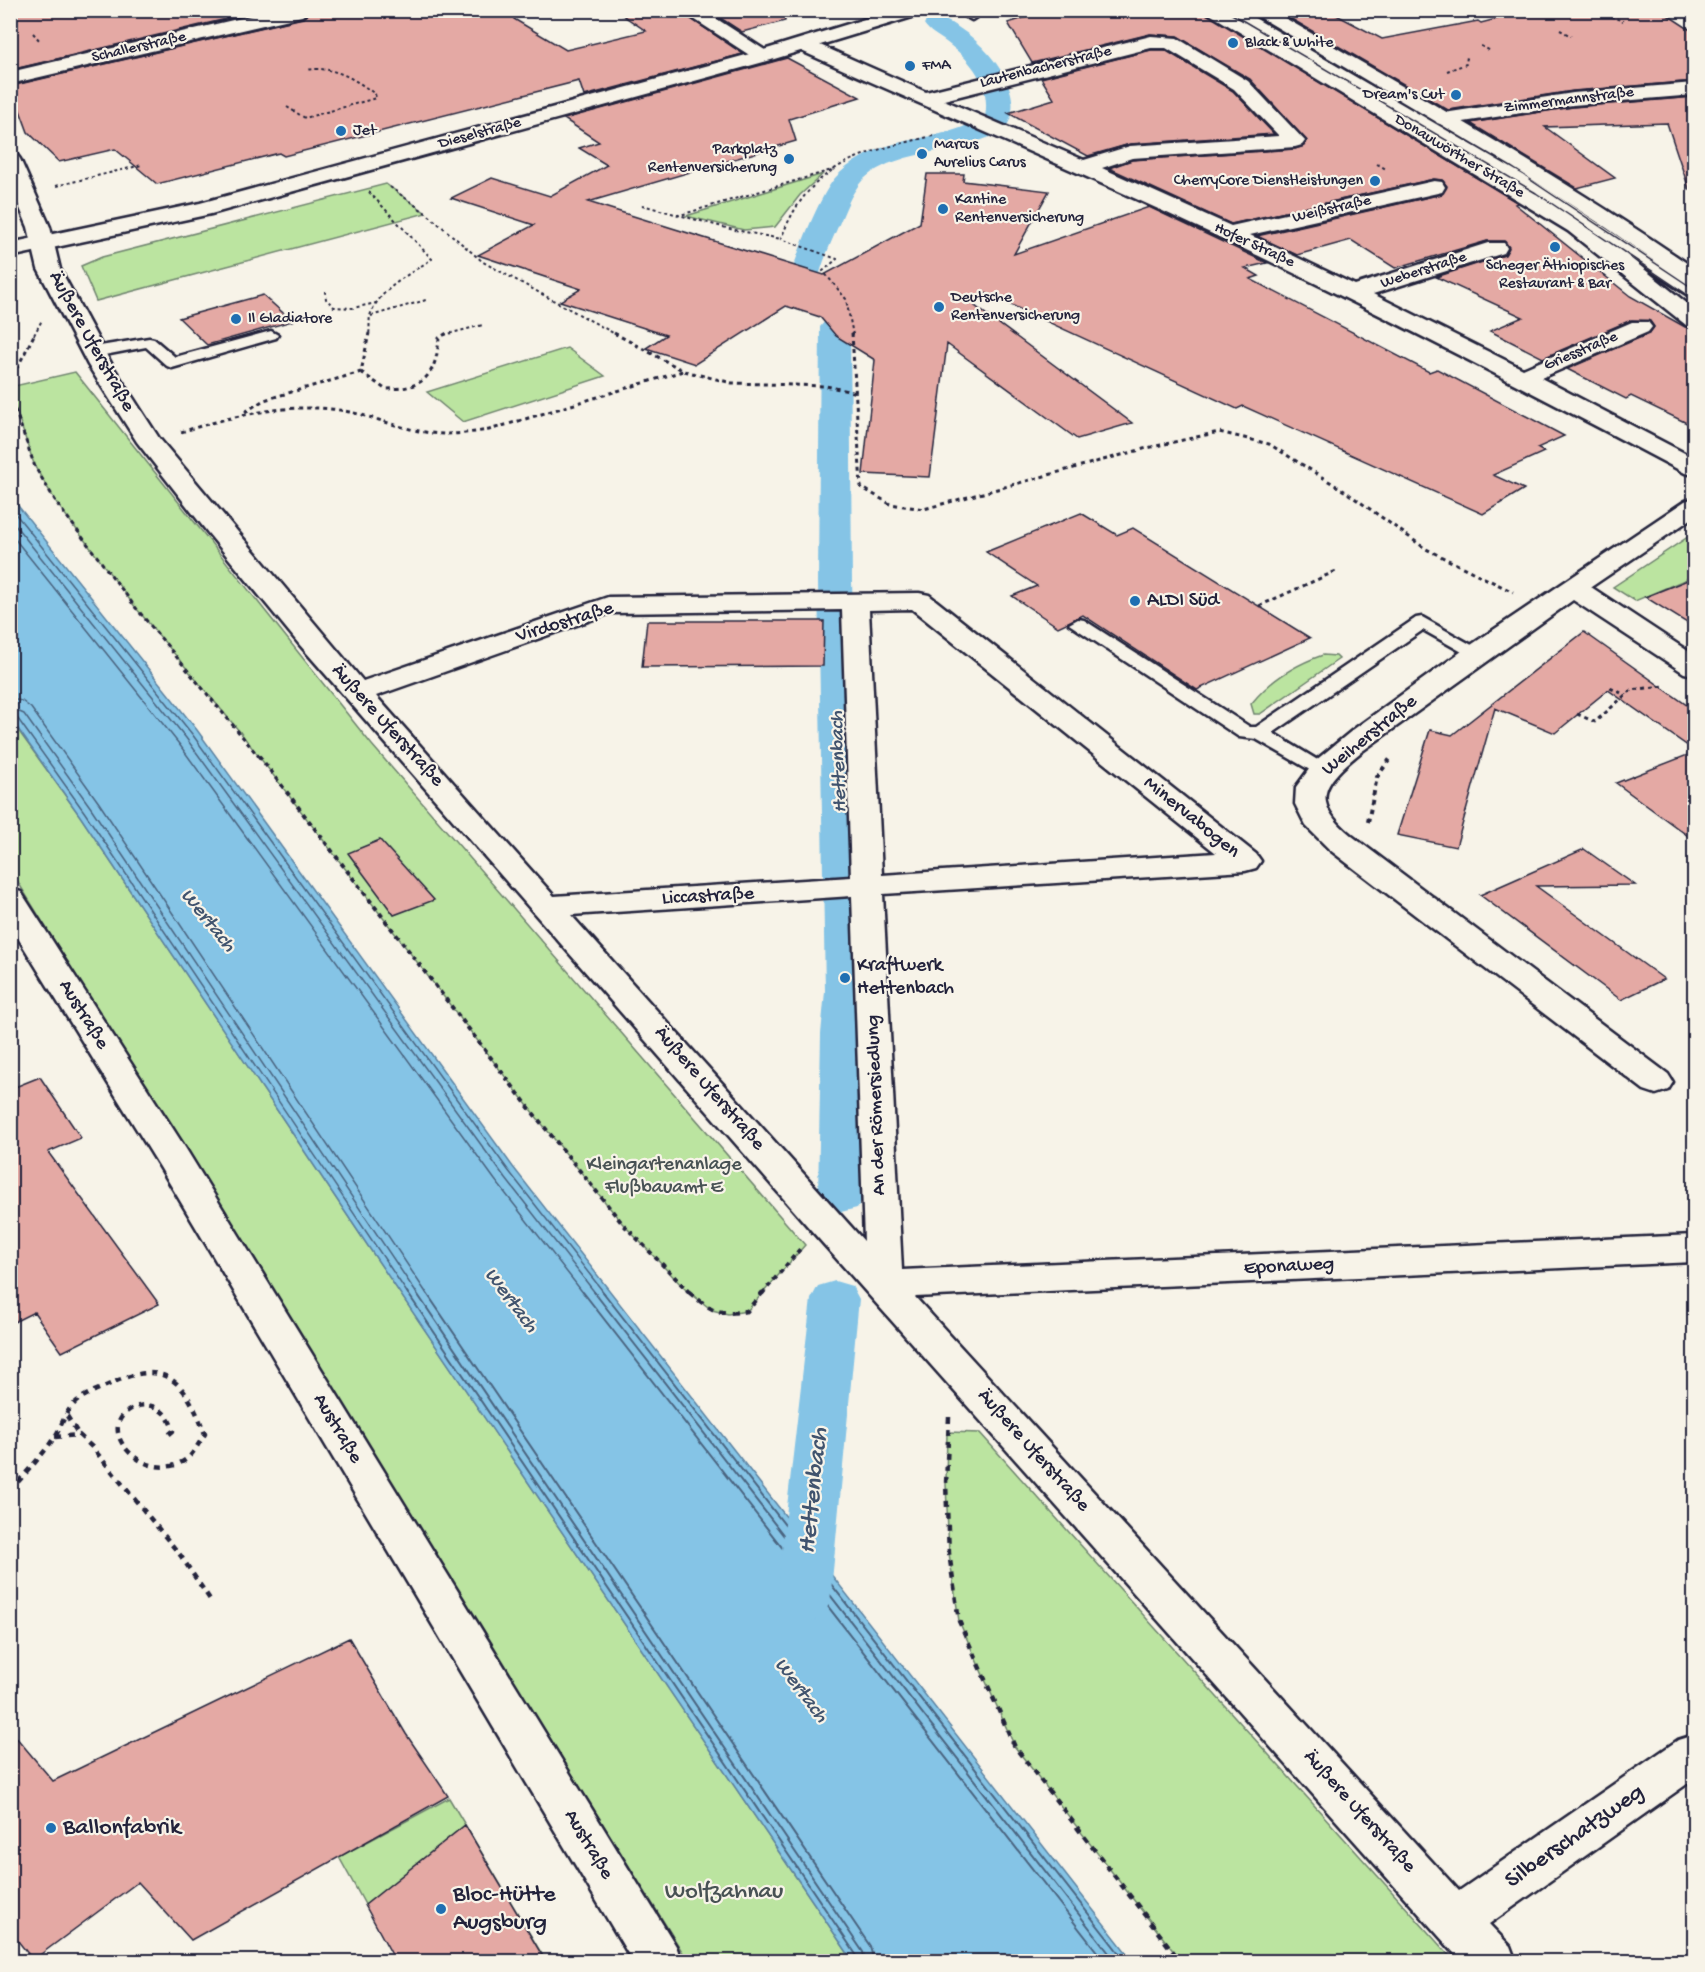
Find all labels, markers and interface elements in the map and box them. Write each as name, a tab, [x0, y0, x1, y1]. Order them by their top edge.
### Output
street label: Schallerstraße	[90, 28, 189, 68]
place label: Black & White	[1244, 34, 1334, 53]
marker: Black & White	[1226, 36, 1240, 50]
street label: Lautenbacherstraße	[978, 42, 1114, 94]
place label: FMA	[921, 57, 952, 76]
marker: FMA	[903, 59, 917, 73]
street label: Zimmermannstraße	[1503, 84, 1636, 118]
place label: Dream's Cut	[1362, 86, 1445, 105]
marker: Dream's Cut	[1449, 88, 1463, 102]
street label: Donauwörther Straße	[1390, 110, 1528, 204]
street label: Dieselstraße	[436, 114, 524, 154]
place label: Jet	[353, 122, 378, 141]
marker: Jet	[334, 124, 348, 138]
place label: Marcus Aurelius Carus	[934, 136, 1027, 173]
place label: Parkplatz Rentenversicherung	[648, 141, 778, 178]
marker: Marcus Aurelius Carus	[915, 147, 929, 161]
marker: Parkplatz Rentenversicherung	[782, 152, 796, 166]
place label: CherryCore Dienstleistungen	[1174, 172, 1363, 191]
marker: CherryCore Dienstleistungen	[1368, 174, 1382, 188]
place label: Kantine Rentenversicherung	[955, 191, 1084, 228]
street label: Weißstraße	[1291, 192, 1374, 228]
marker: Kantine Rentenversicherung	[936, 202, 950, 216]
street label: Hofer Straße	[1211, 219, 1298, 273]
marker: Scheger Äthiopisches Restaurant & Bar	[1548, 240, 1562, 254]
street label: Weberstraße	[1379, 248, 1470, 294]
place label: Scheger Äthiopisches Restaurant & Bar	[1486, 257, 1625, 294]
street label: Äußere Uferstraße	[43, 268, 139, 417]
place label: Deutsche Rentenversicherung	[950, 289, 1080, 326]
marker: Deutsche Rentenversicherung	[932, 300, 946, 314]
place label: Il Gladiatore	[248, 310, 333, 329]
marker: Il Gladiatore	[229, 312, 243, 326]
street label: Griesstraße	[1541, 328, 1621, 376]
place label: ALDI Süd	[1147, 590, 1221, 613]
marker: ALDI Süd	[1128, 594, 1142, 608]
street label: Virdostraße	[512, 597, 617, 649]
street label: Äußere Uferstraße	[326, 660, 449, 793]
street label: Weiherstraße	[1318, 690, 1423, 781]
water label: Hettenbach	[826, 710, 854, 813]
street label: Minervabogen	[1138, 772, 1244, 864]
street label: Liccastraße	[661, 883, 755, 911]
water label: Wertach	[174, 884, 241, 958]
place label: Kraftwerk Hettenbach	[857, 955, 954, 1001]
marker: Kraftwerk Hettenbach	[838, 971, 852, 985]
street label: Austraße	[53, 976, 114, 1054]
street label: An der Römersiedlung	[862, 1014, 892, 1196]
street label: Äußere Uferstraße	[649, 1022, 770, 1156]
park label: Kleingartenanlage Flußbauamt E	[587, 1154, 742, 1200]
street label: Eponaweg	[1243, 1253, 1335, 1281]
water label: Wertach	[478, 1264, 543, 1339]
street label: Äußere Uferstraße	[972, 1385, 1095, 1518]
street label: Austraße	[307, 1390, 367, 1469]
water label: Hettenbach	[793, 1426, 837, 1555]
water label: Wertach	[768, 1654, 833, 1729]
street label: Äußere Uferstraße	[1298, 1746, 1421, 1879]
street label: Silberschatzweg	[1500, 1778, 1650, 1896]
street label: Austraße	[558, 1806, 618, 1885]
place label: Ballonfabrik	[62, 1814, 183, 1843]
marker: Ballonfabrik	[44, 1821, 58, 1835]
park label: Wolfzahnau	[665, 1878, 783, 1907]
place label: Bloc-Hütte Augsburg	[452, 1881, 556, 1938]
marker: Bloc-Hütte Augsburg	[434, 1902, 448, 1916]

